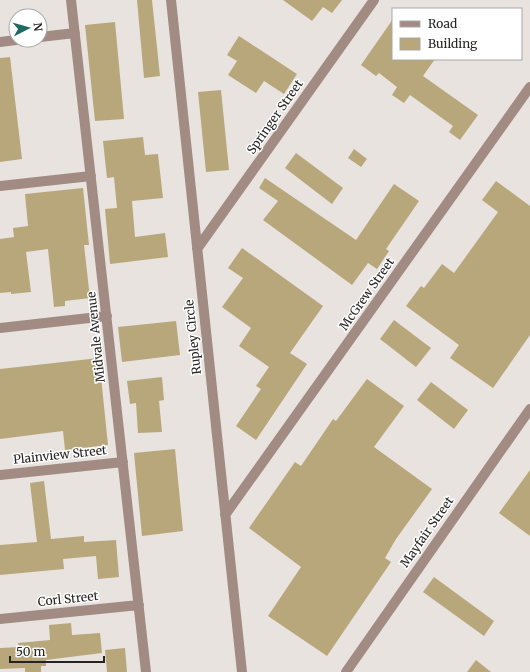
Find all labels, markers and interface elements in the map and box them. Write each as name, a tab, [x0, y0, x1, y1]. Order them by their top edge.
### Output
north arrow	[8, 8, 48, 48]
legend	[392, 8, 522, 60]
text: Road	[428, 16, 457, 31]
text: N	[31, 22, 45, 32]
text: Building	[428, 36, 478, 51]
street label: Springer Street	[243, 76, 306, 157]
street label: McGrew Street	[336, 254, 397, 333]
street label: Midvale Avenue	[83, 291, 108, 383]
street label: Rupley Circle	[181, 299, 204, 375]
street label: Plainview Street	[13, 442, 108, 467]
street label: Mayfair Street	[397, 493, 457, 570]
street label: Corl Street	[37, 588, 99, 609]
scale bar	[10, 638, 104, 664]
text: 50 m	[16, 644, 45, 659]

